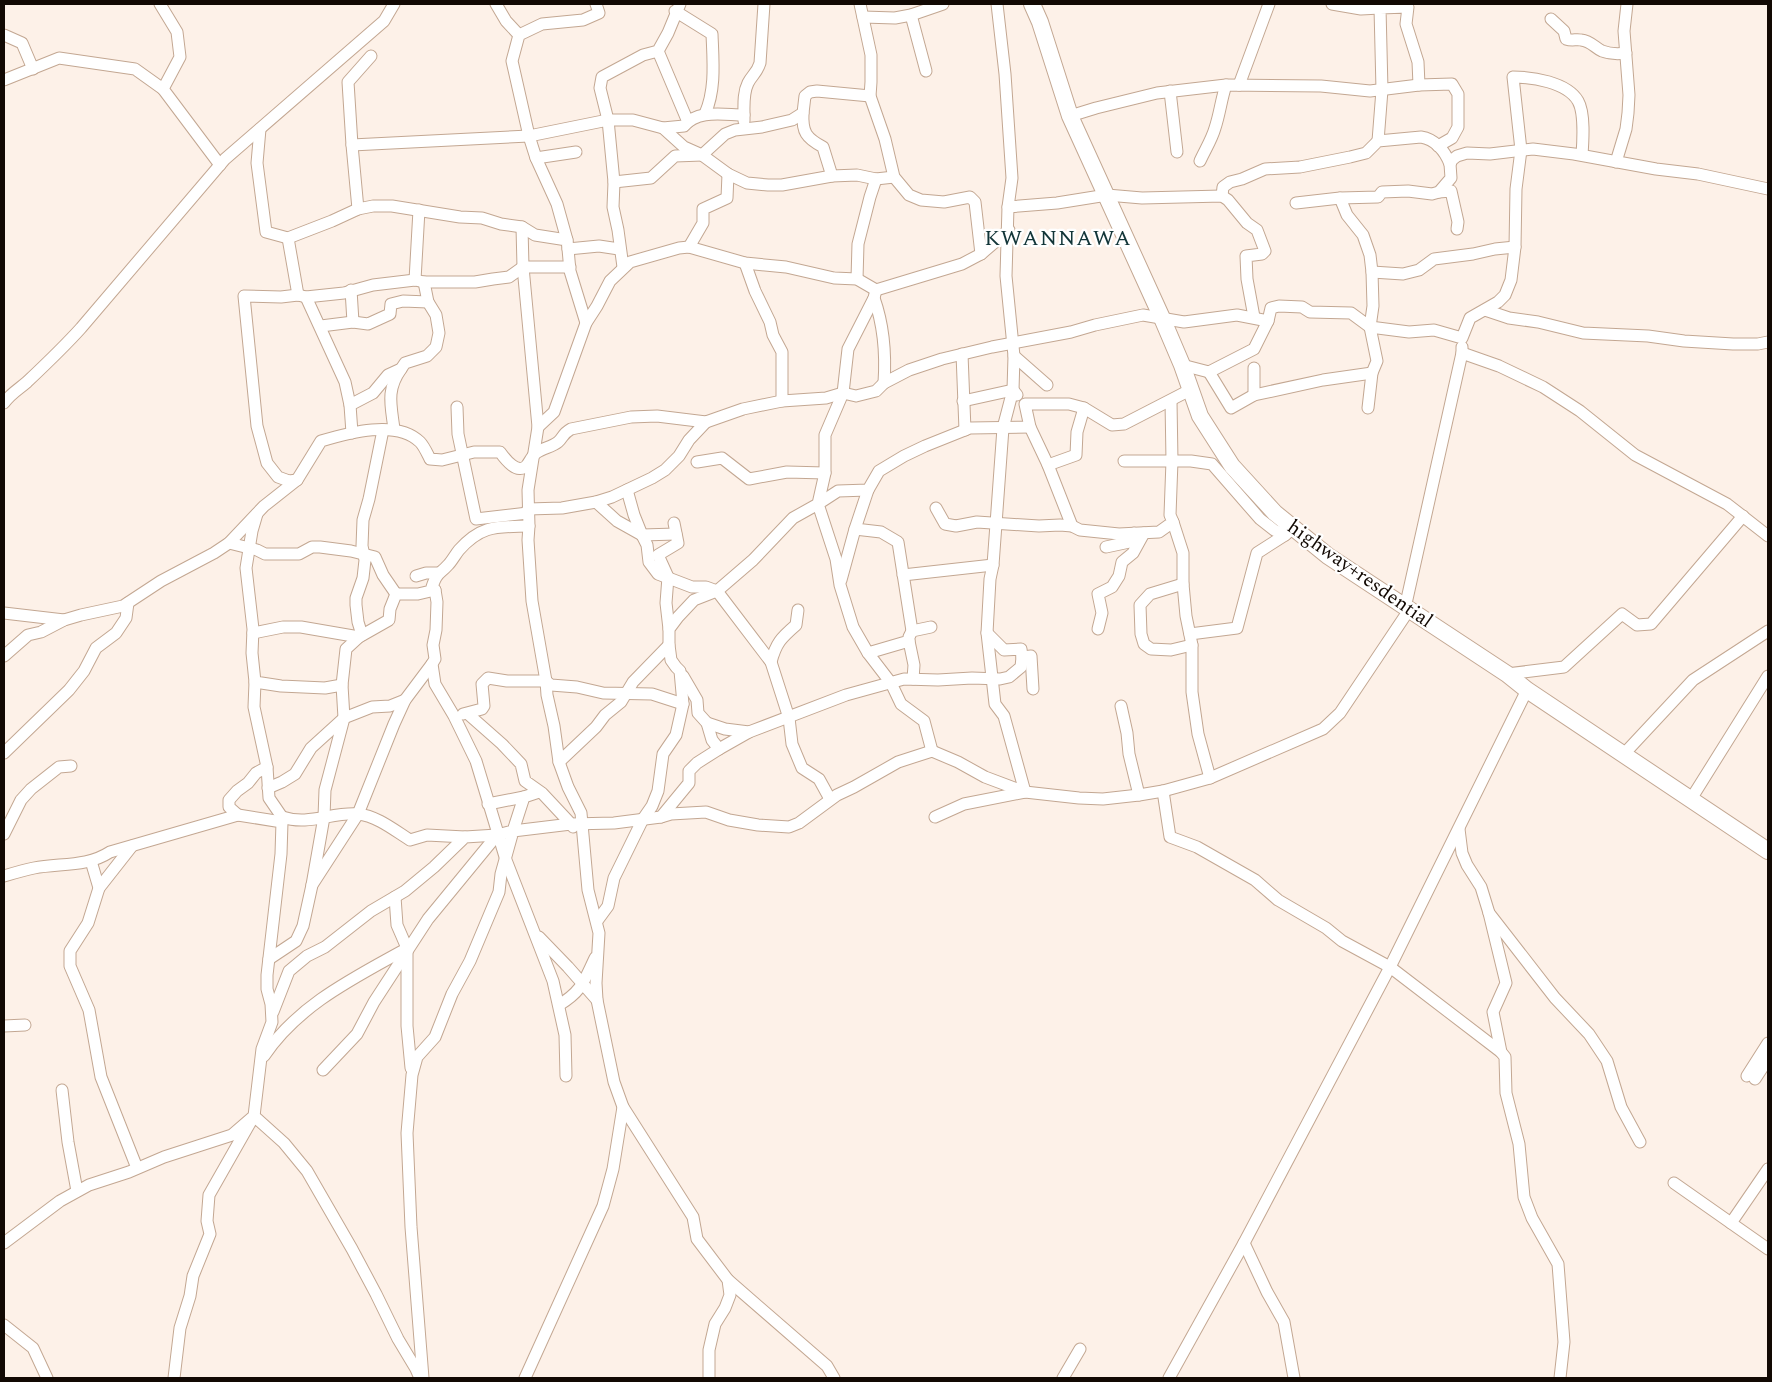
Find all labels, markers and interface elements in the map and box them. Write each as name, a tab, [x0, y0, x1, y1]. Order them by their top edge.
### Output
district label: KWANNAWA	[984, 222, 1132, 255]
street label: highway+resdential	[1281, 512, 1439, 636]

